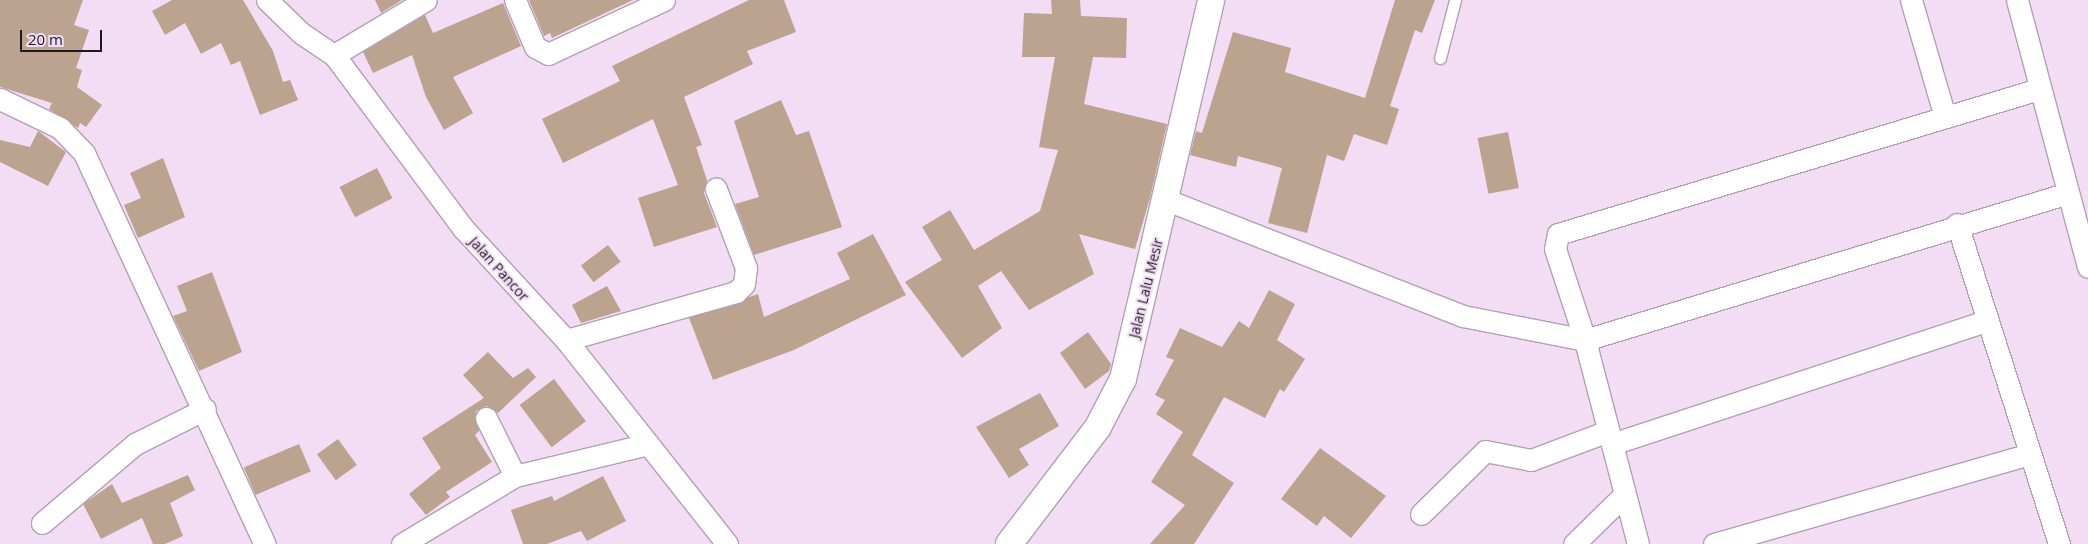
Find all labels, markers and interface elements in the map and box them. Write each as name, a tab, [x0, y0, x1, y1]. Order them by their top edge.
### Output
scale bar	[22, 20, 105, 52]
text: 20 m	[28, 29, 63, 49]
street label: Jalan Pancor	[466, 233, 532, 305]
street label: Jalan Lalu Mesir	[1125, 236, 1167, 340]

